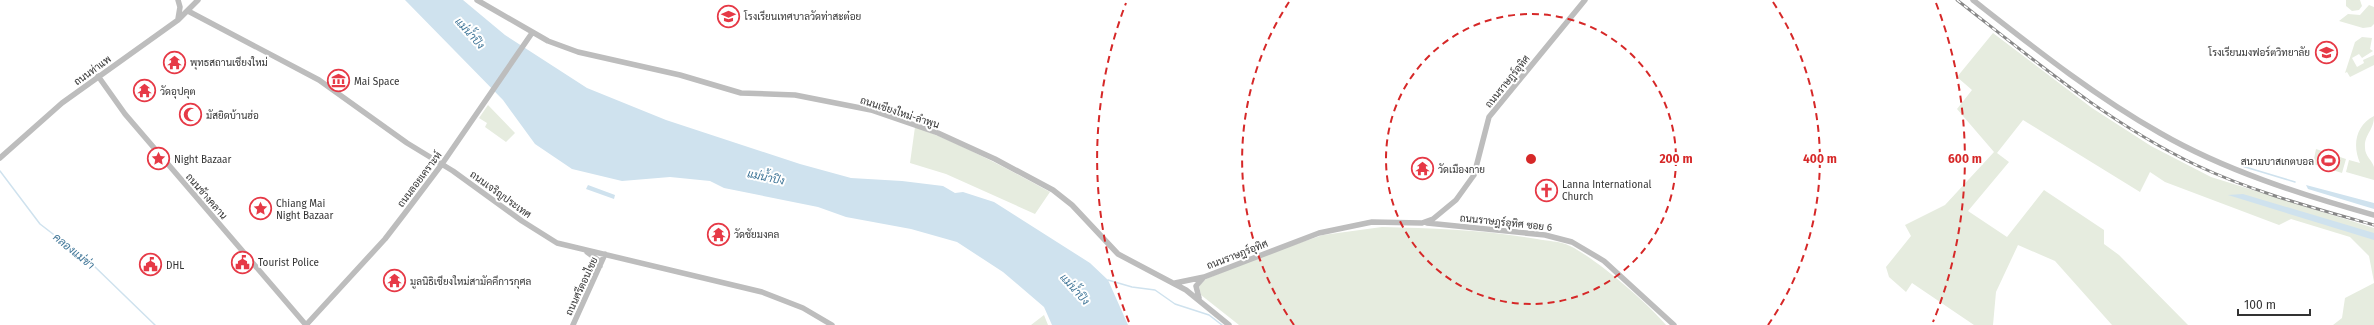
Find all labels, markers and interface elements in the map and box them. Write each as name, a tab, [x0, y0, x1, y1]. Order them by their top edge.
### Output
school or university icon: โรงเรียนเทศบาลวัดท่าสะต๋อย	[715, 3, 741, 29]
place label: โรงเรียนเทศบาลวัดท่าสะต๋อย	[743, 10, 861, 23]
water label: แม่น้ำปิง	[452, 12, 491, 52]
school or university icon: โรงเรียนมงฟอร์ตวิทยาลัย	[2313, 39, 2339, 65]
place label: โรงเรียนมงฟอร์ตวิทยาลัย	[2207, 45, 2310, 59]
temple icon: พุทธสถานเชียงใหม่	[161, 49, 187, 75]
street label: ถนนราษฎร์อุทิศ	[1481, 52, 1533, 111]
street label: ถนนท่าแพ	[71, 53, 113, 88]
place label: พุทธสถานเชียงใหม่	[190, 56, 268, 70]
museum icon: Mai Space	[325, 68, 351, 94]
place label: Mai Space	[354, 76, 399, 88]
temple icon: วัดอุปคุต	[131, 78, 157, 104]
place label: วัดอุปคุต	[160, 85, 196, 99]
street label: ถนนเชียงใหม่-ลำพูน	[858, 94, 941, 132]
mosque icon: มัสยิดบ้านฮ่อ	[177, 102, 203, 128]
place label: มัสยิดบ้านฮ่อ	[206, 109, 259, 122]
place icon: Night Bazaar	[145, 146, 171, 172]
street label: ถนนลอยเคราะห์	[393, 148, 445, 210]
sports icon: สนามบาสเกตบอล	[2316, 148, 2342, 174]
centre of rings	[1524, 152, 1538, 166]
text: 200 m	[1659, 152, 1693, 166]
text: 400 m	[1803, 152, 1837, 166]
text: 600 m	[1948, 152, 1982, 166]
place label: Night Bazaar	[174, 154, 232, 166]
temple icon: วัดเมืองกาย	[1410, 156, 1436, 182]
place label: สนามบาสเกตบอล	[2241, 156, 2314, 168]
water label: แม่น้ำปิง	[746, 162, 787, 188]
place label: วัดเมืองกาย	[1438, 163, 1485, 176]
street label: ถนนเจริญประเทศ	[467, 169, 533, 221]
street label: ถนนช้างคลาน	[183, 171, 230, 222]
church icon: Lanna International Church	[1533, 177, 1559, 203]
place label: Lanna International Church	[1562, 179, 1651, 203]
place icon: Chiang Mai Night Bazaar	[248, 196, 274, 222]
place label: Chiang Mai Night Bazaar	[276, 198, 334, 222]
street label: ถนนราษฎร์อุทิศ ซอย 6	[1459, 210, 1553, 235]
temple icon: วัดชัยมงคล	[706, 221, 732, 247]
place label: วัดชัยมงคล	[734, 228, 780, 241]
water label: คลองแม่ข่า	[50, 230, 98, 272]
street label: ถนนราษฎร์อุทิศ	[1204, 236, 1270, 273]
public building icon: Tourist Police	[230, 249, 256, 275]
public building icon: DHL	[137, 252, 163, 278]
street label: ถนนศรีดอนไชย	[562, 255, 601, 318]
place label: Tourist Police	[258, 257, 319, 269]
place label: DHL	[166, 260, 184, 272]
temple icon: มูลนิธิเชียงใหม่สามัคคีการกุศล	[381, 268, 407, 294]
water label: แม่น้ำปิง	[1057, 268, 1096, 308]
place label: มูลนิธิเชียงใหม่สามัคคีการกุศล	[410, 275, 532, 289]
scale bar	[2238, 291, 2310, 317]
text: 100 m	[2244, 298, 2276, 312]

